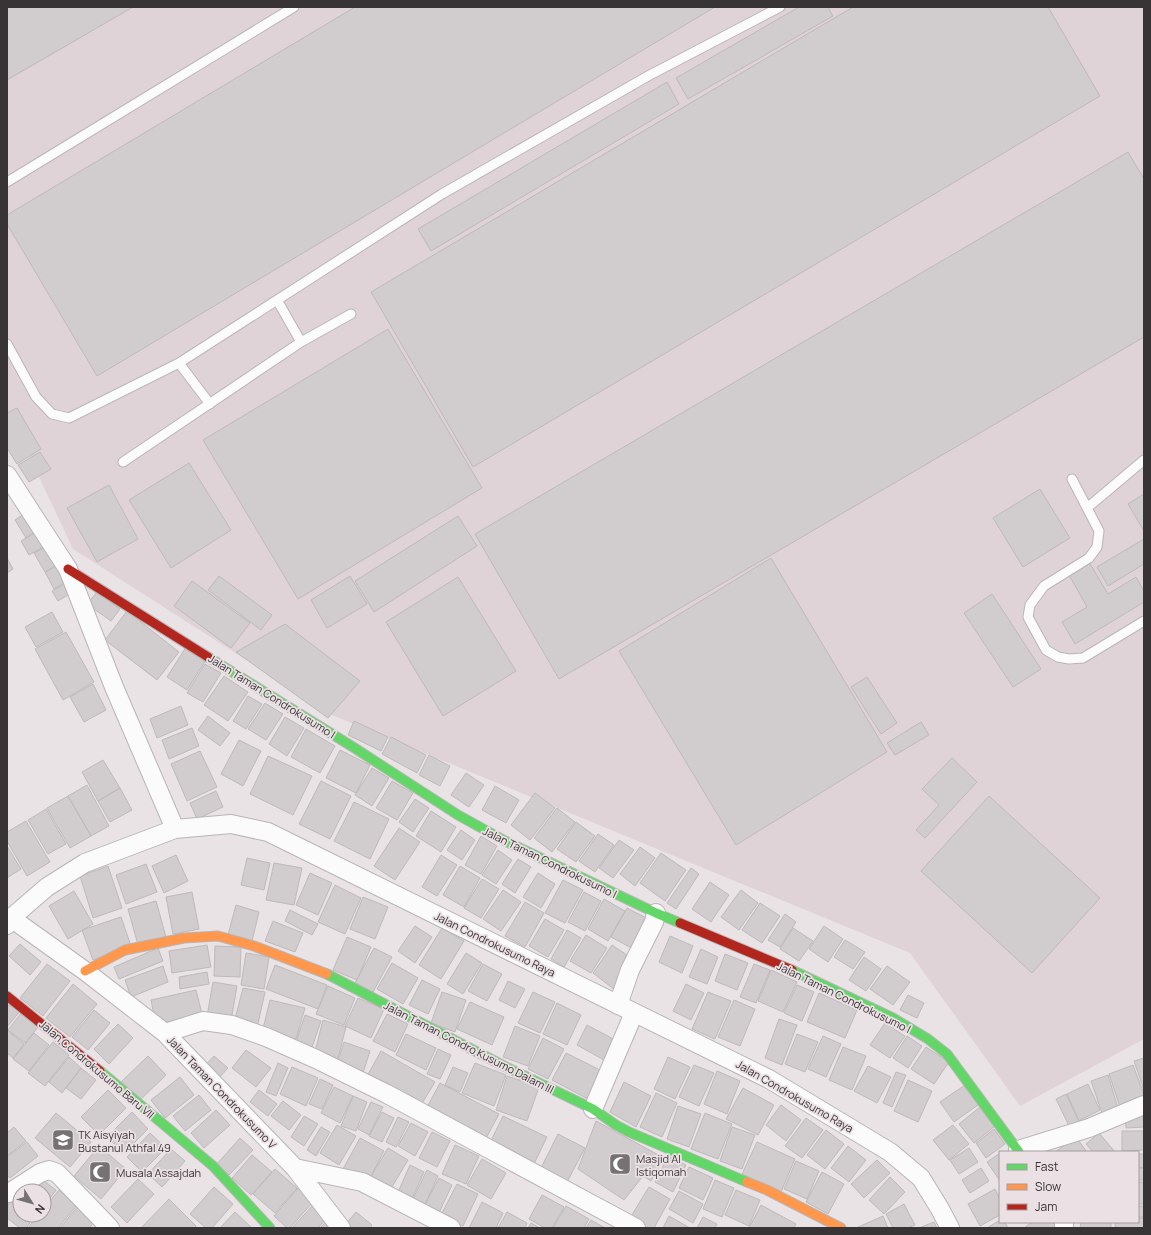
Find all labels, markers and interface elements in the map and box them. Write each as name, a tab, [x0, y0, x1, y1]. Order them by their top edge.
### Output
street label: Jalan Taman Condrokusumo I	[206, 651, 338, 741]
street label: Jalan Taman Condrokusumo I	[481, 823, 619, 901]
street label: Jalan Condrokusumo Raya	[432, 908, 558, 980]
street label: Jalan Taman Condrokusumo I	[775, 958, 913, 1036]
street label: Jalan Taman Condro Kusumo Dalam III	[381, 997, 557, 1097]
street label: Jalan Condrokusumo Baru VII	[36, 1016, 158, 1122]
street label: Jalan Taman Condrokusumo V	[164, 1032, 280, 1152]
street label: Jalan Condrokusumo Raya	[734, 1056, 856, 1136]
school or university icon: TK Aisyiyah Bustanul Athfal 49	[50, 1127, 76, 1153]
place label: TK Aisyiyah Bustanul Athfal 49	[78, 1127, 171, 1155]
mosque icon: Masjid Al Istiqomah	[607, 1151, 633, 1177]
place label: Masjid Al Istiqomah	[636, 1151, 686, 1179]
legend	[999, 1151, 1139, 1223]
text: Fast	[1035, 1158, 1059, 1175]
mosque icon: Musala Assajdah	[87, 1159, 113, 1185]
place label: Musala Assajdah	[116, 1165, 201, 1180]
text: Slow	[1035, 1178, 1061, 1195]
north arrow	[12, 1183, 52, 1223]
text: Jam	[1035, 1198, 1057, 1215]
text: N	[32, 1202, 49, 1217]

